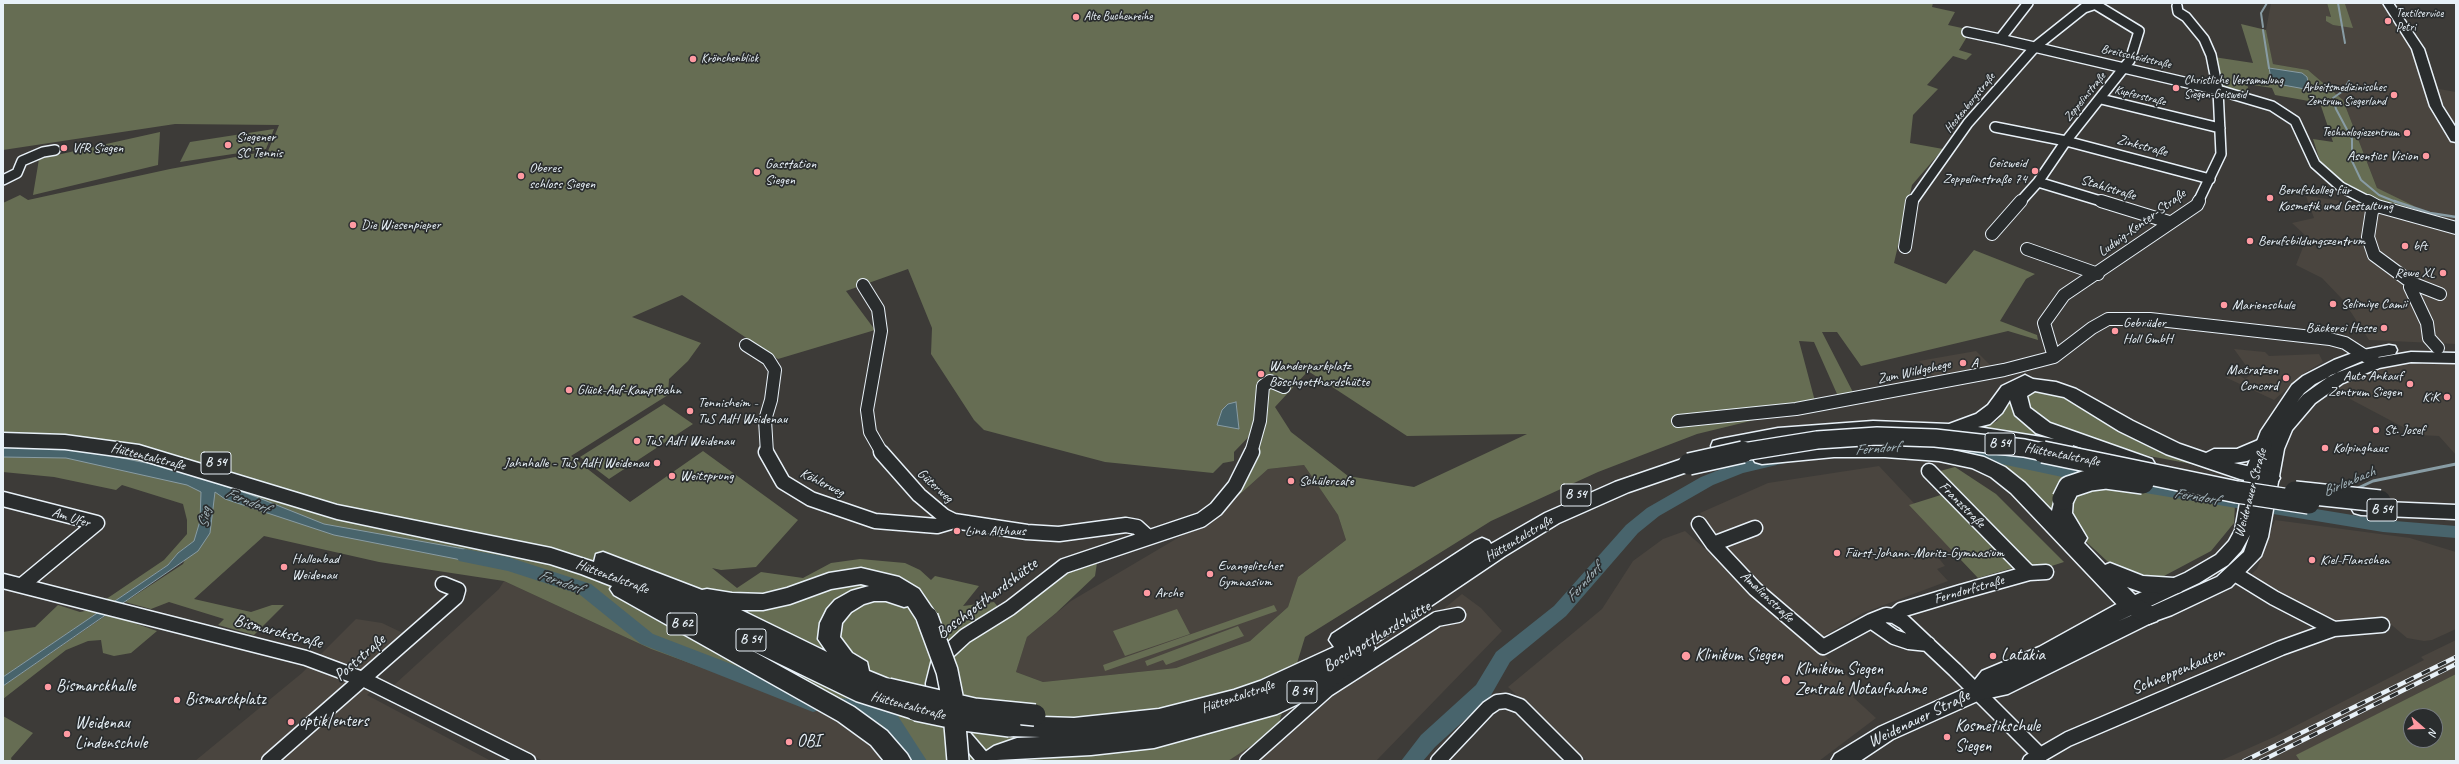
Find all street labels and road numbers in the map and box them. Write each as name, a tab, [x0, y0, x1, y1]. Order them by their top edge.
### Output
street label: Breitscheidstraße	[2100, 42, 2172, 72]
street label: Heckenbergstraße	[1942, 70, 1998, 136]
street label: Zeppelinstraße	[2061, 70, 2109, 124]
street label: Kupferstraße	[2113, 83, 2167, 109]
street label: Zinkstraße	[2115, 131, 2169, 161]
street label: Stahlstraße	[2078, 172, 2138, 204]
street label: Ludwig-Kenter-Straße	[2095, 185, 2189, 261]
street label: Zum Wildgehege	[1876, 356, 1952, 388]
road number: B 54	[1985, 433, 2015, 455]
street label: Hüttentalstraße	[2023, 439, 2101, 471]
street label: Hüttentalstraße	[109, 440, 187, 474]
street label: Weidenauer Straße	[2231, 447, 2271, 539]
road number: B 54	[201, 452, 231, 474]
street label: Köhlerweg	[797, 465, 847, 501]
street label: Güterweg	[913, 465, 957, 507]
street label: Franzstraße	[1935, 478, 1989, 532]
road number: B 54	[1561, 484, 1591, 506]
road number: B 54	[2367, 499, 2397, 521]
street label: Am Ufer	[50, 504, 92, 532]
street label: Hüttentalstraße	[1482, 512, 1556, 566]
street label: Boschgotthardshütte	[932, 554, 1042, 644]
street label: Hüttentalstraße	[573, 556, 651, 598]
street label: Amalienstraße	[1737, 568, 1797, 626]
street label: Ferndorfstraße	[1932, 572, 2006, 608]
street label: Boschgotthardshütte	[1320, 597, 1434, 677]
street label: Bismarckstraße	[231, 610, 325, 654]
road number: B 62	[667, 613, 697, 635]
road number: B 54	[736, 629, 766, 651]
street label: Poststraße	[330, 630, 390, 686]
street label: Schneppenkauten	[2128, 642, 2228, 700]
street label: Hüttentalstraße	[1199, 677, 1277, 717]
road number: B 54	[1287, 681, 1317, 703]
street label: Weidenauer Straße	[1865, 686, 1973, 752]
street label: Hüttentalstraße	[869, 688, 947, 724]

